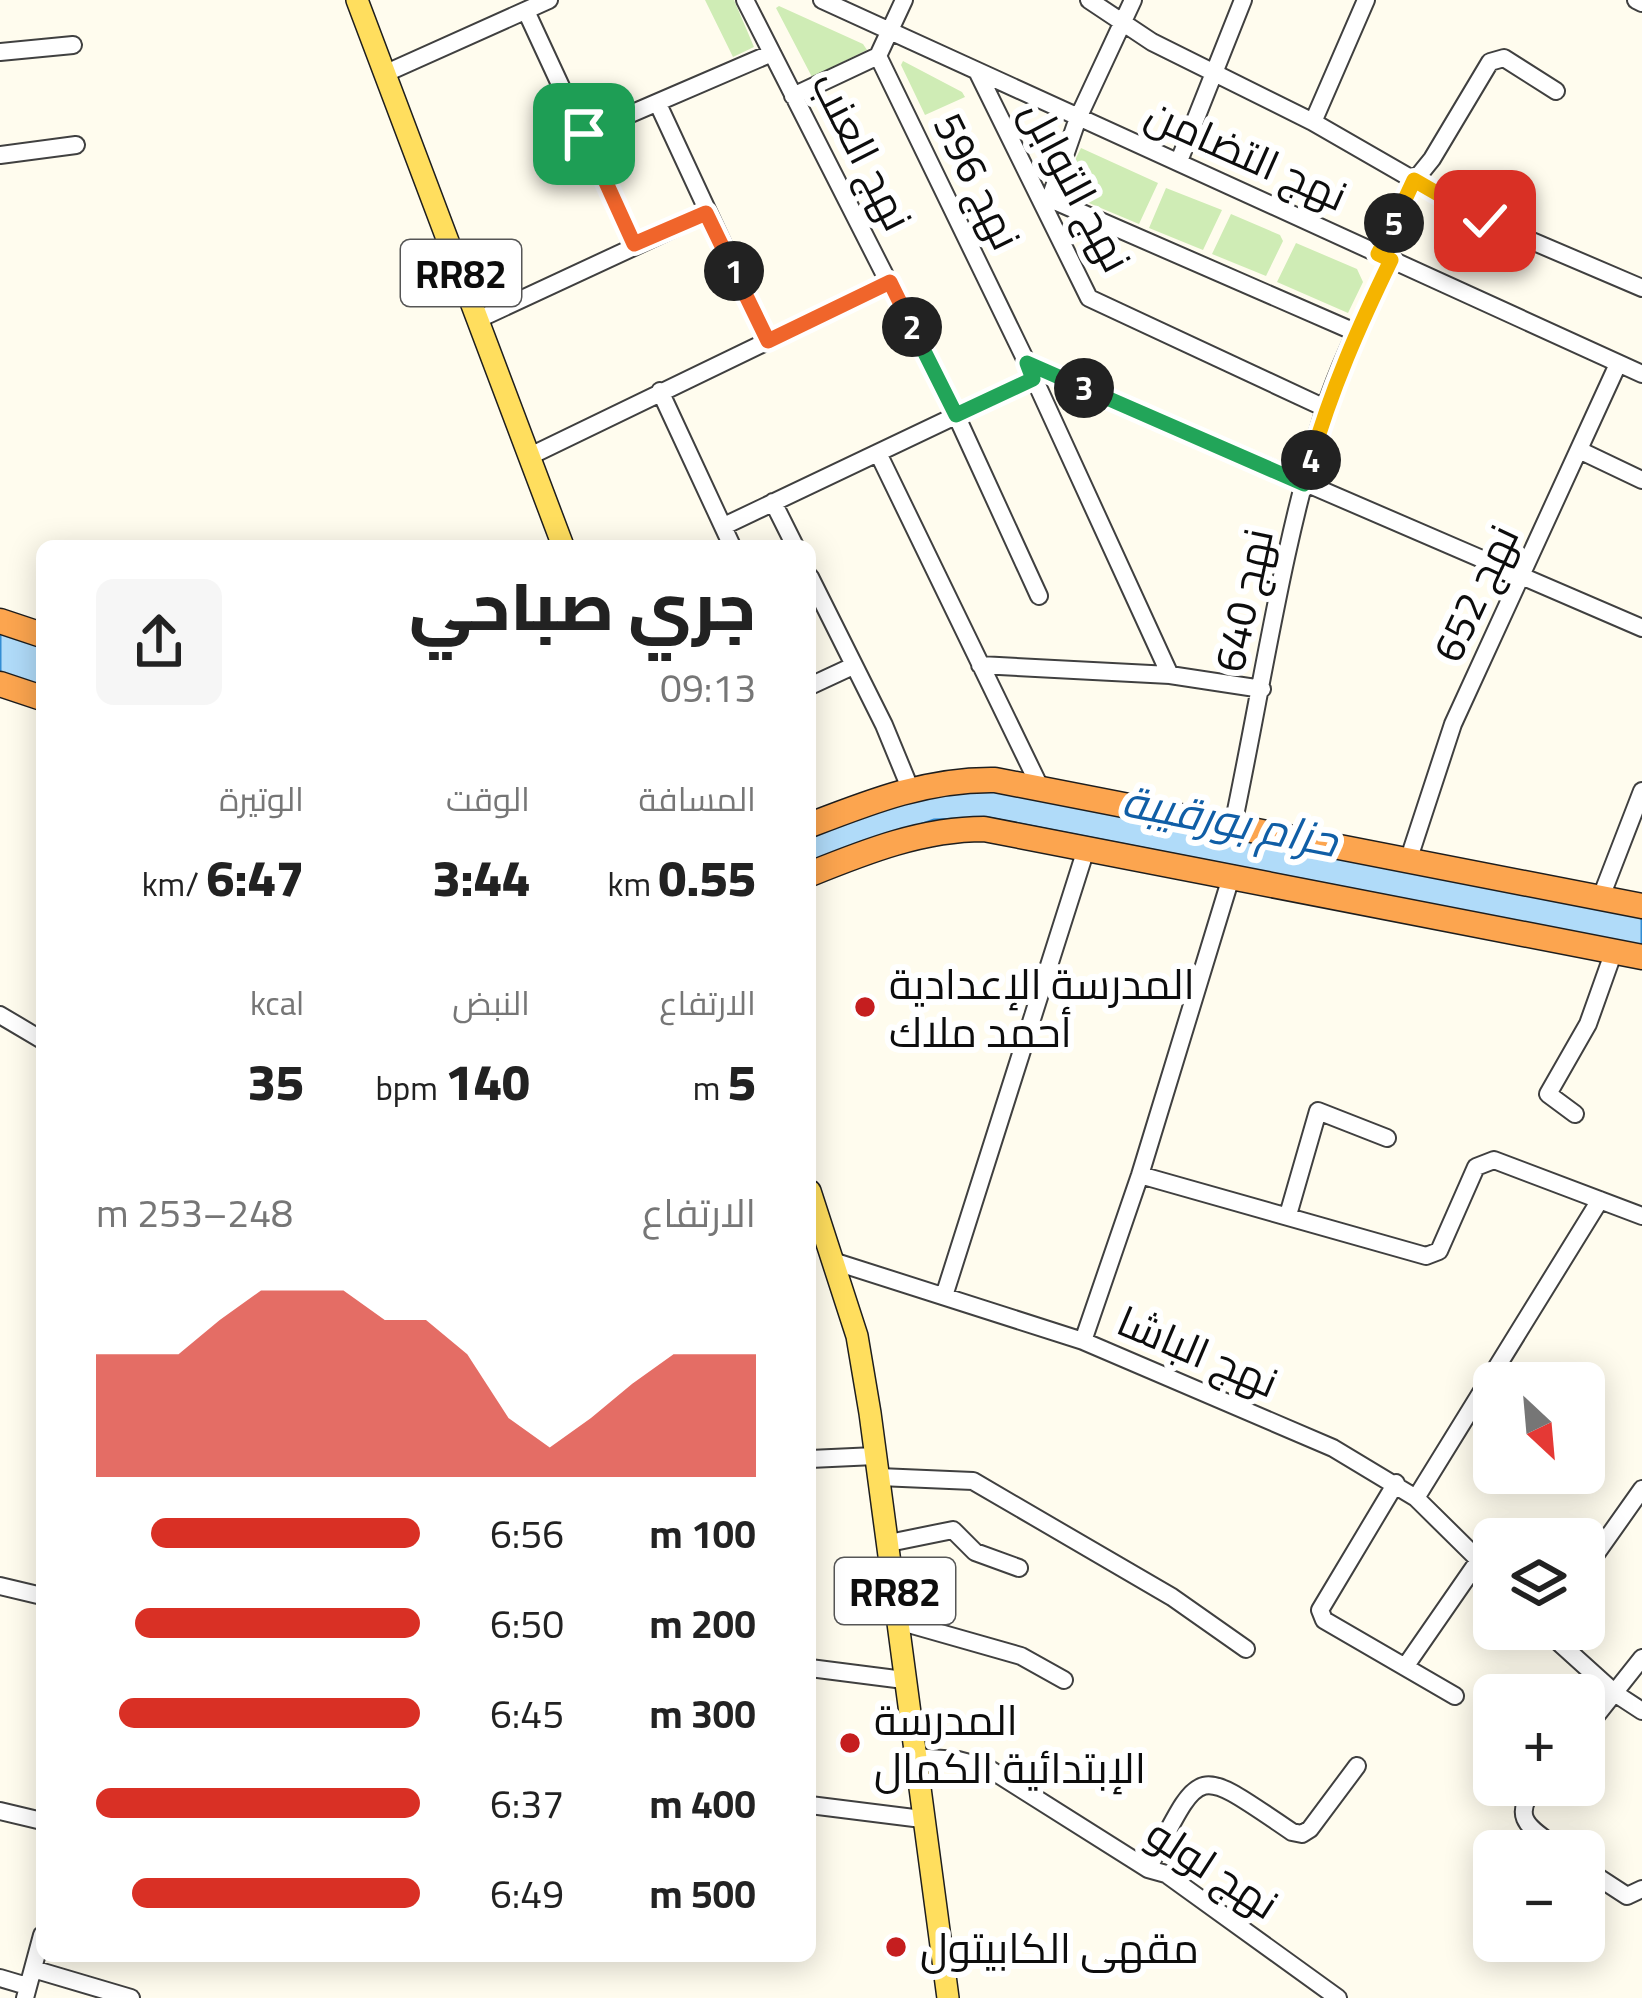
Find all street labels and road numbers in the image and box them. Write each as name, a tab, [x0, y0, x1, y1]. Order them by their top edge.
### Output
street label: نهج العنب	[789, 57, 937, 245]
street label: نهج التضامن	[1133, 74, 1361, 234]
street label: نهج التوابل	[998, 85, 1156, 287]
street label: نهج 596	[911, 98, 1045, 264]
road number: RR82	[401, 240, 521, 306]
street label: نهج 652	[1409, 511, 1541, 675]
street label: نهج 640	[1189, 521, 1297, 679]
street label: نهج الباشا	[1105, 1282, 1291, 1420]
road number: RR82	[835, 1558, 955, 1624]
street label: نهج لولو	[1130, 1795, 1296, 1941]

